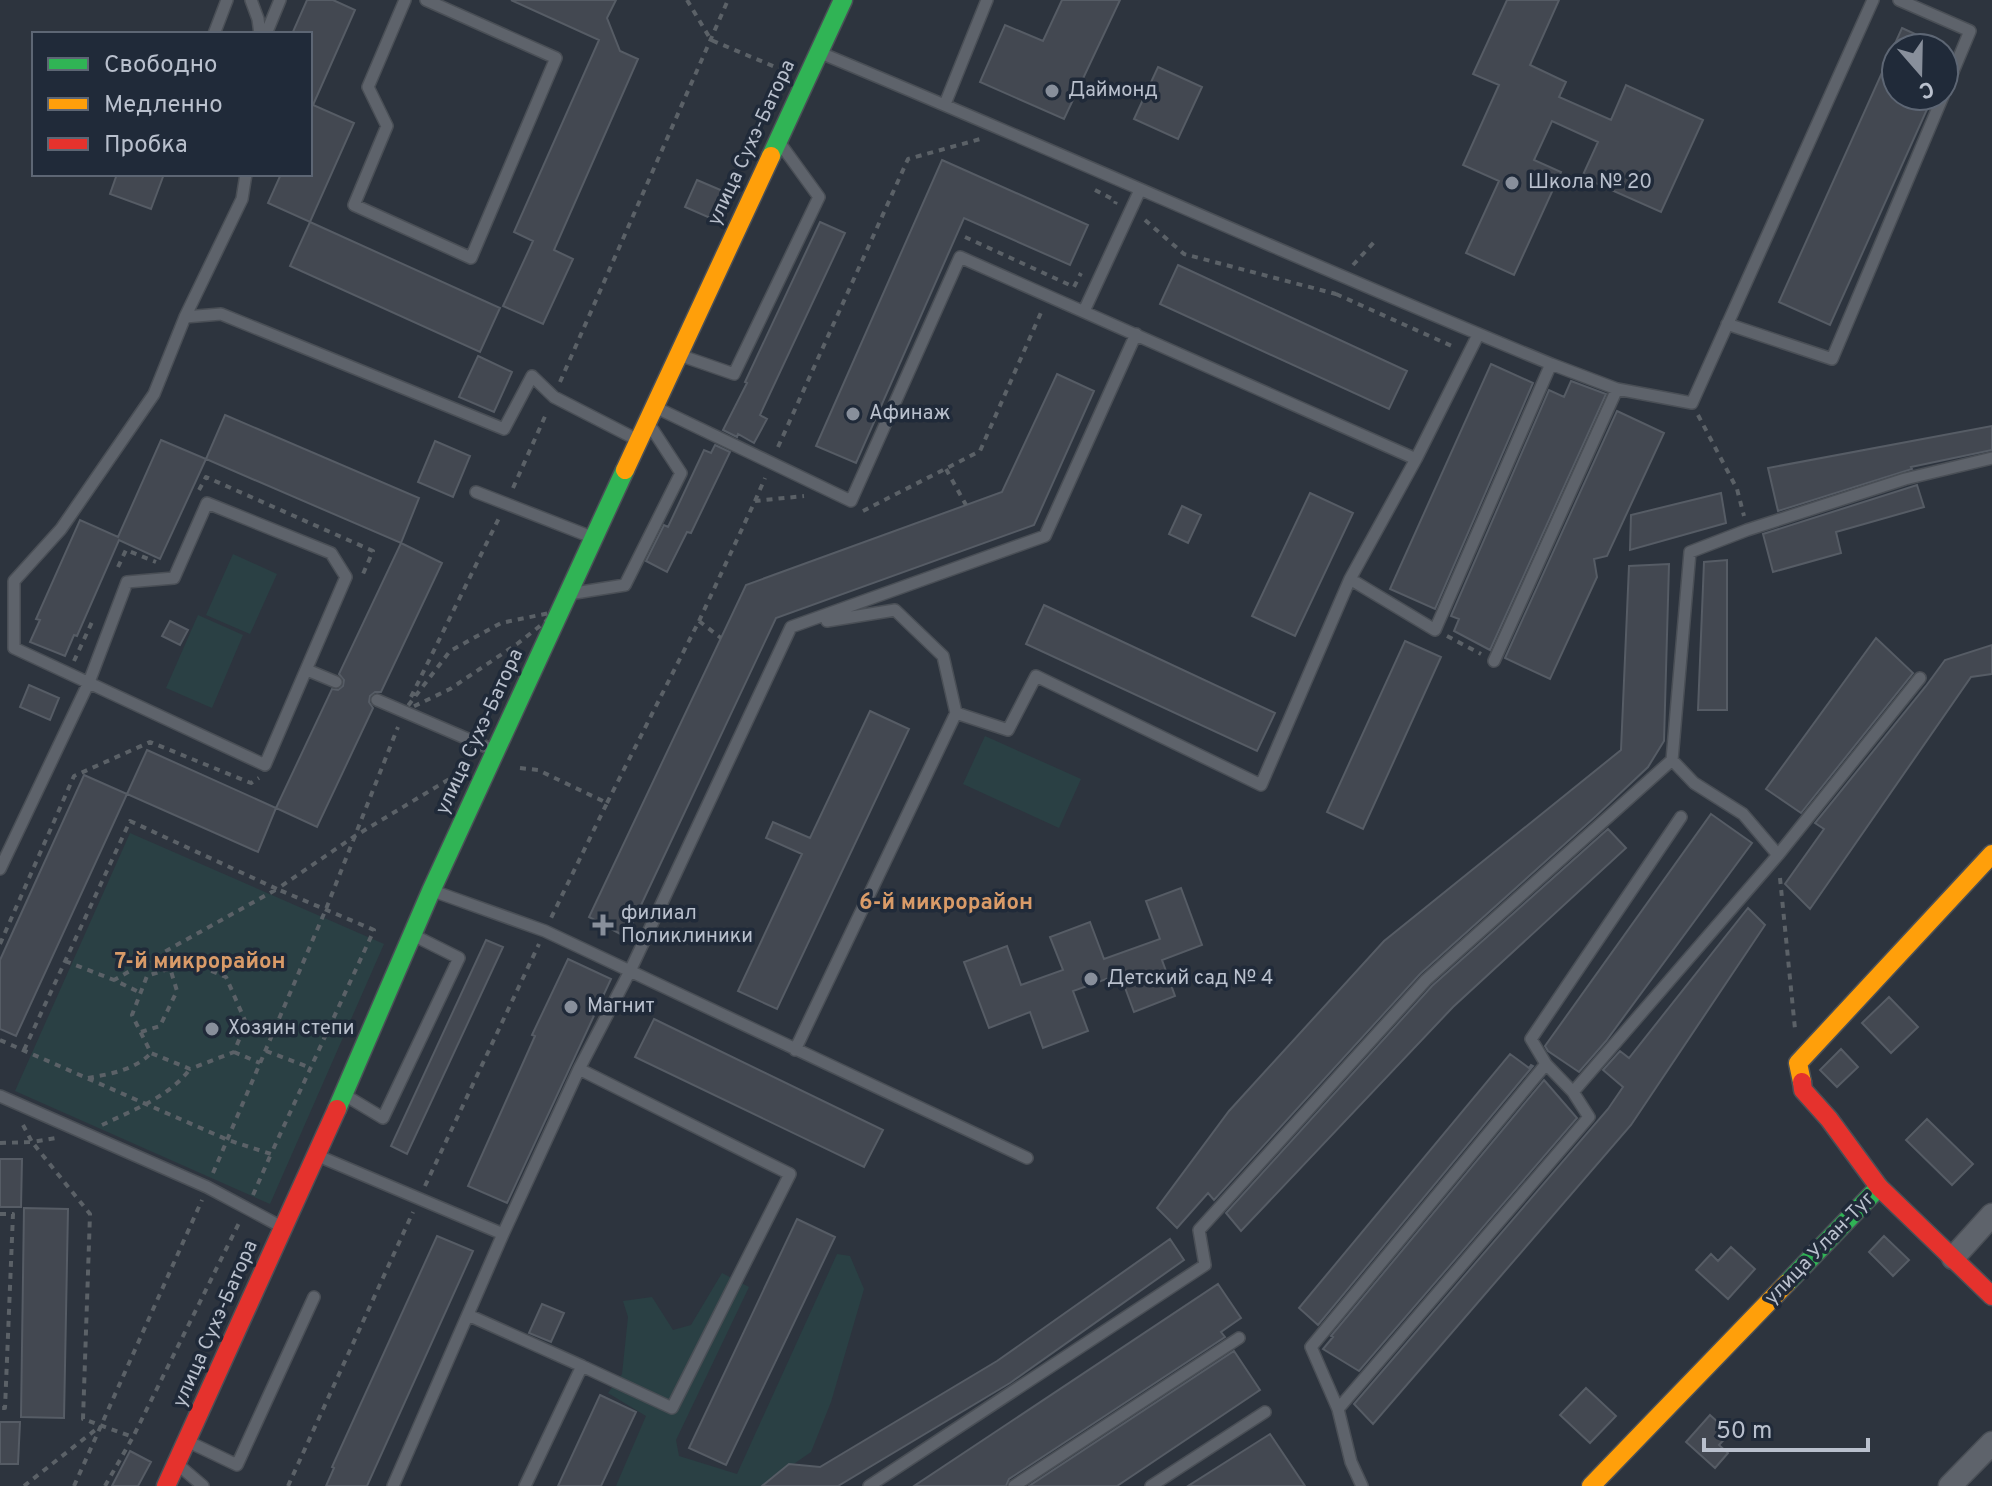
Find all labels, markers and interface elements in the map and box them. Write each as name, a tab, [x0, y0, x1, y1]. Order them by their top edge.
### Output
legend	[32, 32, 312, 176]
north arrow	[1880, 32, 1960, 112]
text: Свободно	[104, 51, 217, 81]
street label: улица Сухэ-Батора	[702, 56, 802, 230]
text: С	[1915, 73, 1937, 104]
place label: Даймонд	[1068, 78, 1158, 104]
marker: Даймонд	[1043, 82, 1061, 100]
text: Медленно	[104, 91, 223, 121]
text: Пробка	[104, 131, 188, 161]
place label: Школа № 20	[1528, 170, 1652, 196]
marker: Школа № 20	[1503, 174, 1521, 192]
place label: Афинаж	[869, 401, 950, 427]
marker: Афинаж	[844, 405, 862, 423]
street label: улица Сухэ-Батора	[430, 645, 530, 819]
district label: 6-й микрорайон	[859, 890, 1033, 917]
place label: филиал Поликлиники	[621, 901, 753, 950]
marker: филиал Поликлиники	[592, 914, 614, 936]
district label: 7-й микрорайон	[114, 949, 286, 976]
place label: Детский сад № 4	[1107, 966, 1273, 992]
marker: Детский сад № 4	[1082, 970, 1100, 988]
place label: Магнит	[587, 994, 655, 1020]
marker: Магнит	[562, 998, 580, 1016]
place label: Хозяин степи	[228, 1016, 354, 1042]
marker: Хозяин степи	[203, 1020, 221, 1038]
street label: улица Улан-Туг	[1759, 1187, 1881, 1311]
street label: улица Сухэ-Батора	[167, 1236, 265, 1412]
scale bar	[1704, 1402, 1868, 1452]
text: 50 m	[1716, 1417, 1772, 1447]

